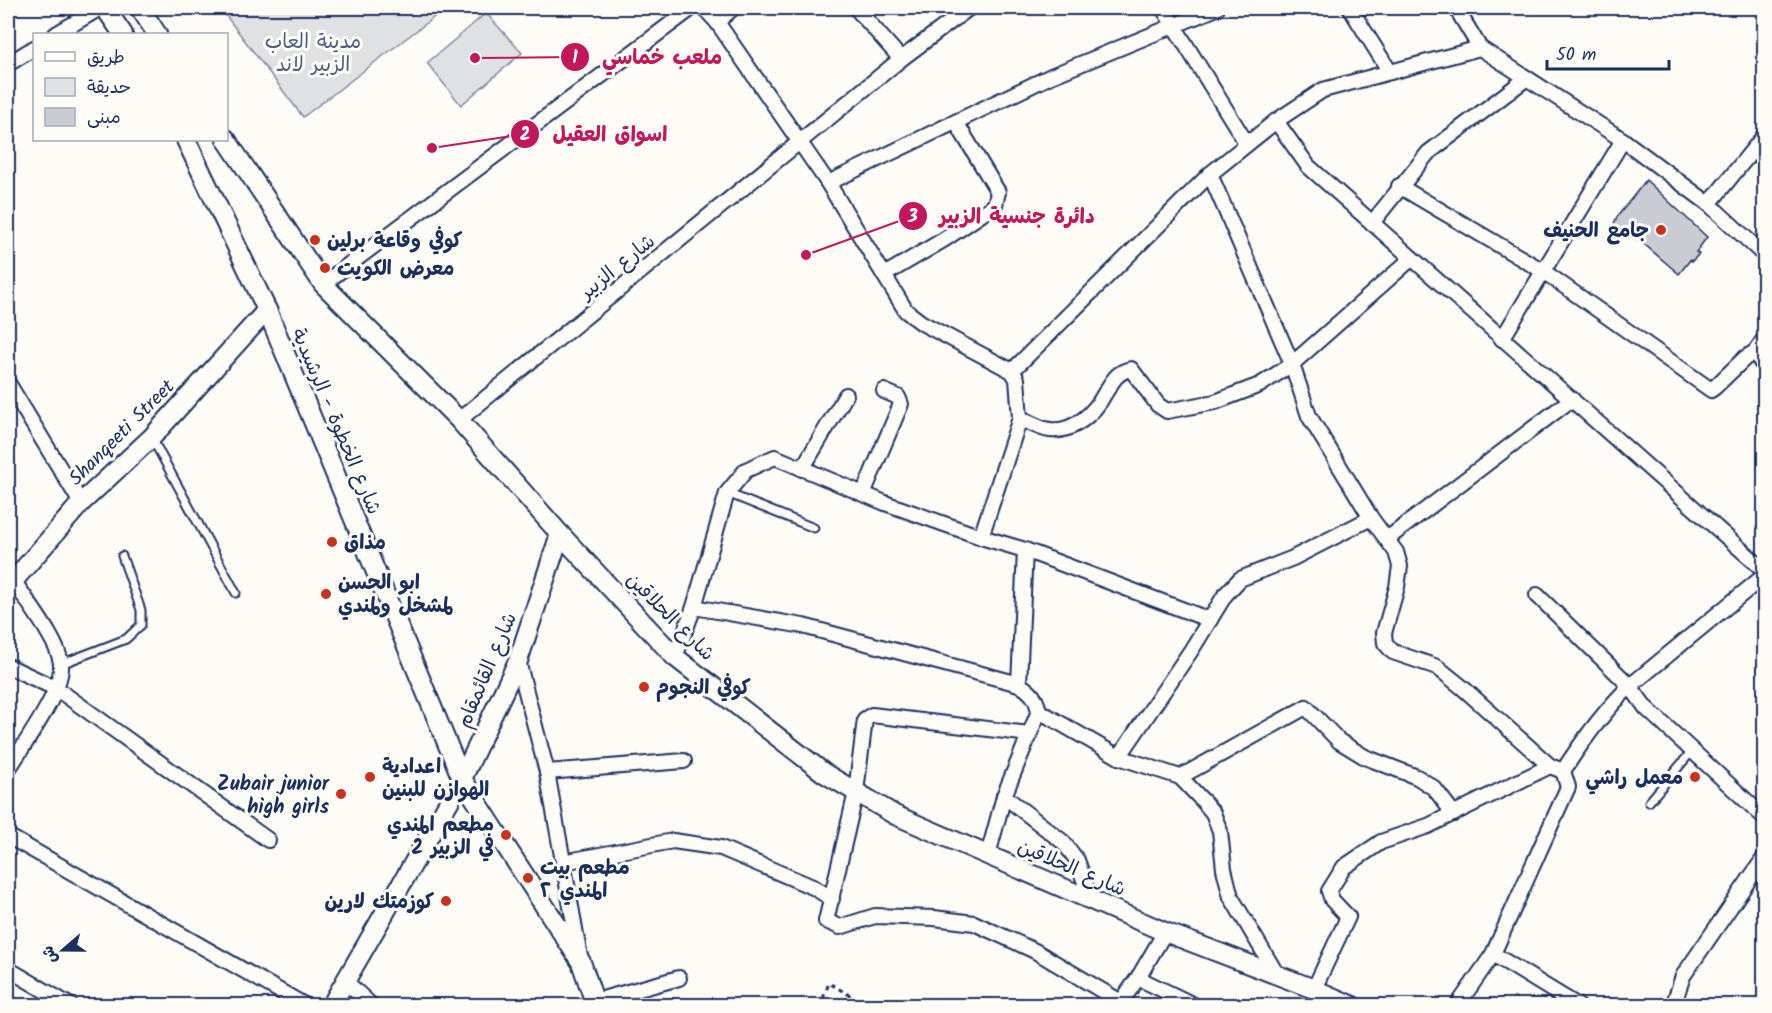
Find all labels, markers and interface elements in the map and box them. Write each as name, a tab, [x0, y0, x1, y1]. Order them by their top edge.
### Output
park label: مدينة العاب الزبير لاند	[265, 27, 361, 82]
legend	[33, 33, 228, 141]
scale bar	[1547, 33, 1668, 71]
callout: ملعب خماسي	[560, 37, 734, 76]
text: 50 m	[1556, 41, 1596, 70]
text: ملعب خماسي	[602, 42, 722, 76]
text: طريق	[87, 44, 125, 73]
text: 1	[572, 44, 578, 73]
text: حديقة	[87, 74, 131, 103]
text: مبنى	[87, 104, 121, 133]
callout: اسواق العقيل	[510, 115, 679, 154]
text: اسواق العقيل	[553, 119, 667, 152]
text: 2	[520, 121, 530, 150]
callout: دائرة جنسية الزبير	[898, 196, 1107, 235]
text: دائرة جنسية الزبير	[937, 201, 1095, 234]
text: 3	[907, 203, 918, 232]
place label: جامع الحنيف	[1543, 216, 1649, 248]
marker: جامع الحنيف	[1654, 223, 1668, 237]
place label: كوفي وقاعة برلين	[327, 226, 462, 258]
street label: شارع الزبير	[572, 227, 663, 309]
marker: كوفي وقاعة برلين	[308, 233, 322, 247]
place label: معرض الكويت	[337, 254, 455, 286]
marker: معرض الكويت	[318, 261, 332, 275]
street label: شارع الخطوة - الرشيدية	[281, 324, 389, 520]
street label: Shanqeeti Street	[62, 372, 183, 494]
place label: مذاق	[344, 528, 386, 560]
marker: مذاق	[325, 535, 339, 549]
street label: شارع الحلاقين	[618, 565, 722, 669]
place label: ابو الحسن لمشخل ولمندي	[338, 568, 453, 623]
marker: ابو الحسن لمشخل ولمندي	[319, 587, 333, 601]
street label: شارع القائمقام	[449, 608, 527, 734]
place label: كوفي النجوم	[656, 673, 751, 705]
marker: كوفي النجوم	[637, 680, 651, 694]
place label: اعدادية الهوازن للبنين	[382, 752, 489, 807]
place label: معمل راشي	[1585, 763, 1683, 795]
place label: Zubair junior high girls	[217, 769, 330, 824]
marker: اعدادية الهوازن للبنين	[363, 770, 377, 784]
marker: معمل راشي	[1688, 770, 1702, 784]
marker: Zubair junior high girls	[334, 787, 348, 801]
place label: مطعم المندي 2 في الزبير	[387, 810, 494, 865]
marker: مطعم المندي 2 في الزبير	[499, 828, 513, 842]
street label: شارع الحلاقين	[1012, 832, 1130, 906]
place label: مطعم بيت المندي ٢	[540, 853, 630, 908]
marker: مطعم بيت المندي ٢	[521, 871, 535, 885]
place label: كوزمتك لارين	[325, 887, 434, 919]
marker: كوزمتك لارين	[439, 894, 453, 908]
north arrow	[33, 920, 93, 980]
text: ش	[36, 942, 65, 967]

